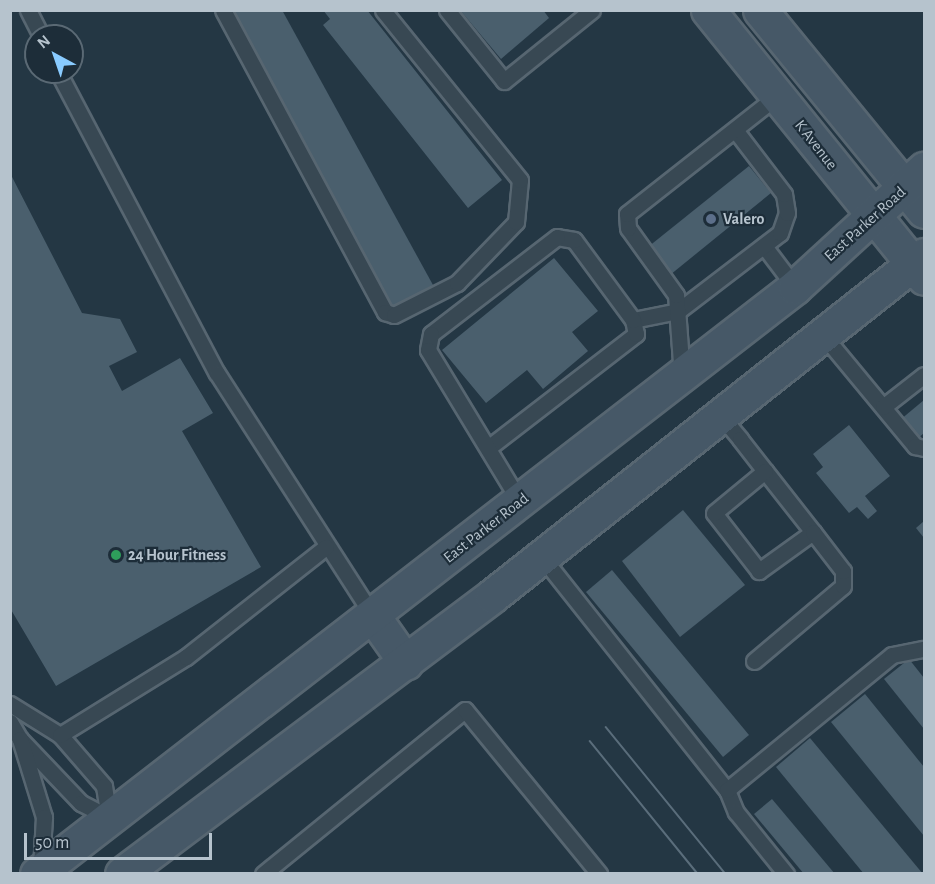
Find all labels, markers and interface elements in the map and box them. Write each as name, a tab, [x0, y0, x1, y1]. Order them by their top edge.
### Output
north arrow	[24, 24, 84, 84]
text: N	[34, 32, 53, 51]
street label: K Avenue	[791, 116, 841, 174]
street label: East Parker Road	[820, 182, 910, 266]
place label: Valero	[723, 209, 764, 229]
marker: Valero	[704, 212, 718, 226]
street label: East Parker Road	[440, 489, 532, 567]
place label: 24 Hour Fitness	[128, 545, 226, 565]
marker: 24 Hour Fitness	[109, 548, 123, 562]
scale bar	[27, 821, 214, 859]
text: 50 m	[35, 834, 69, 852]

